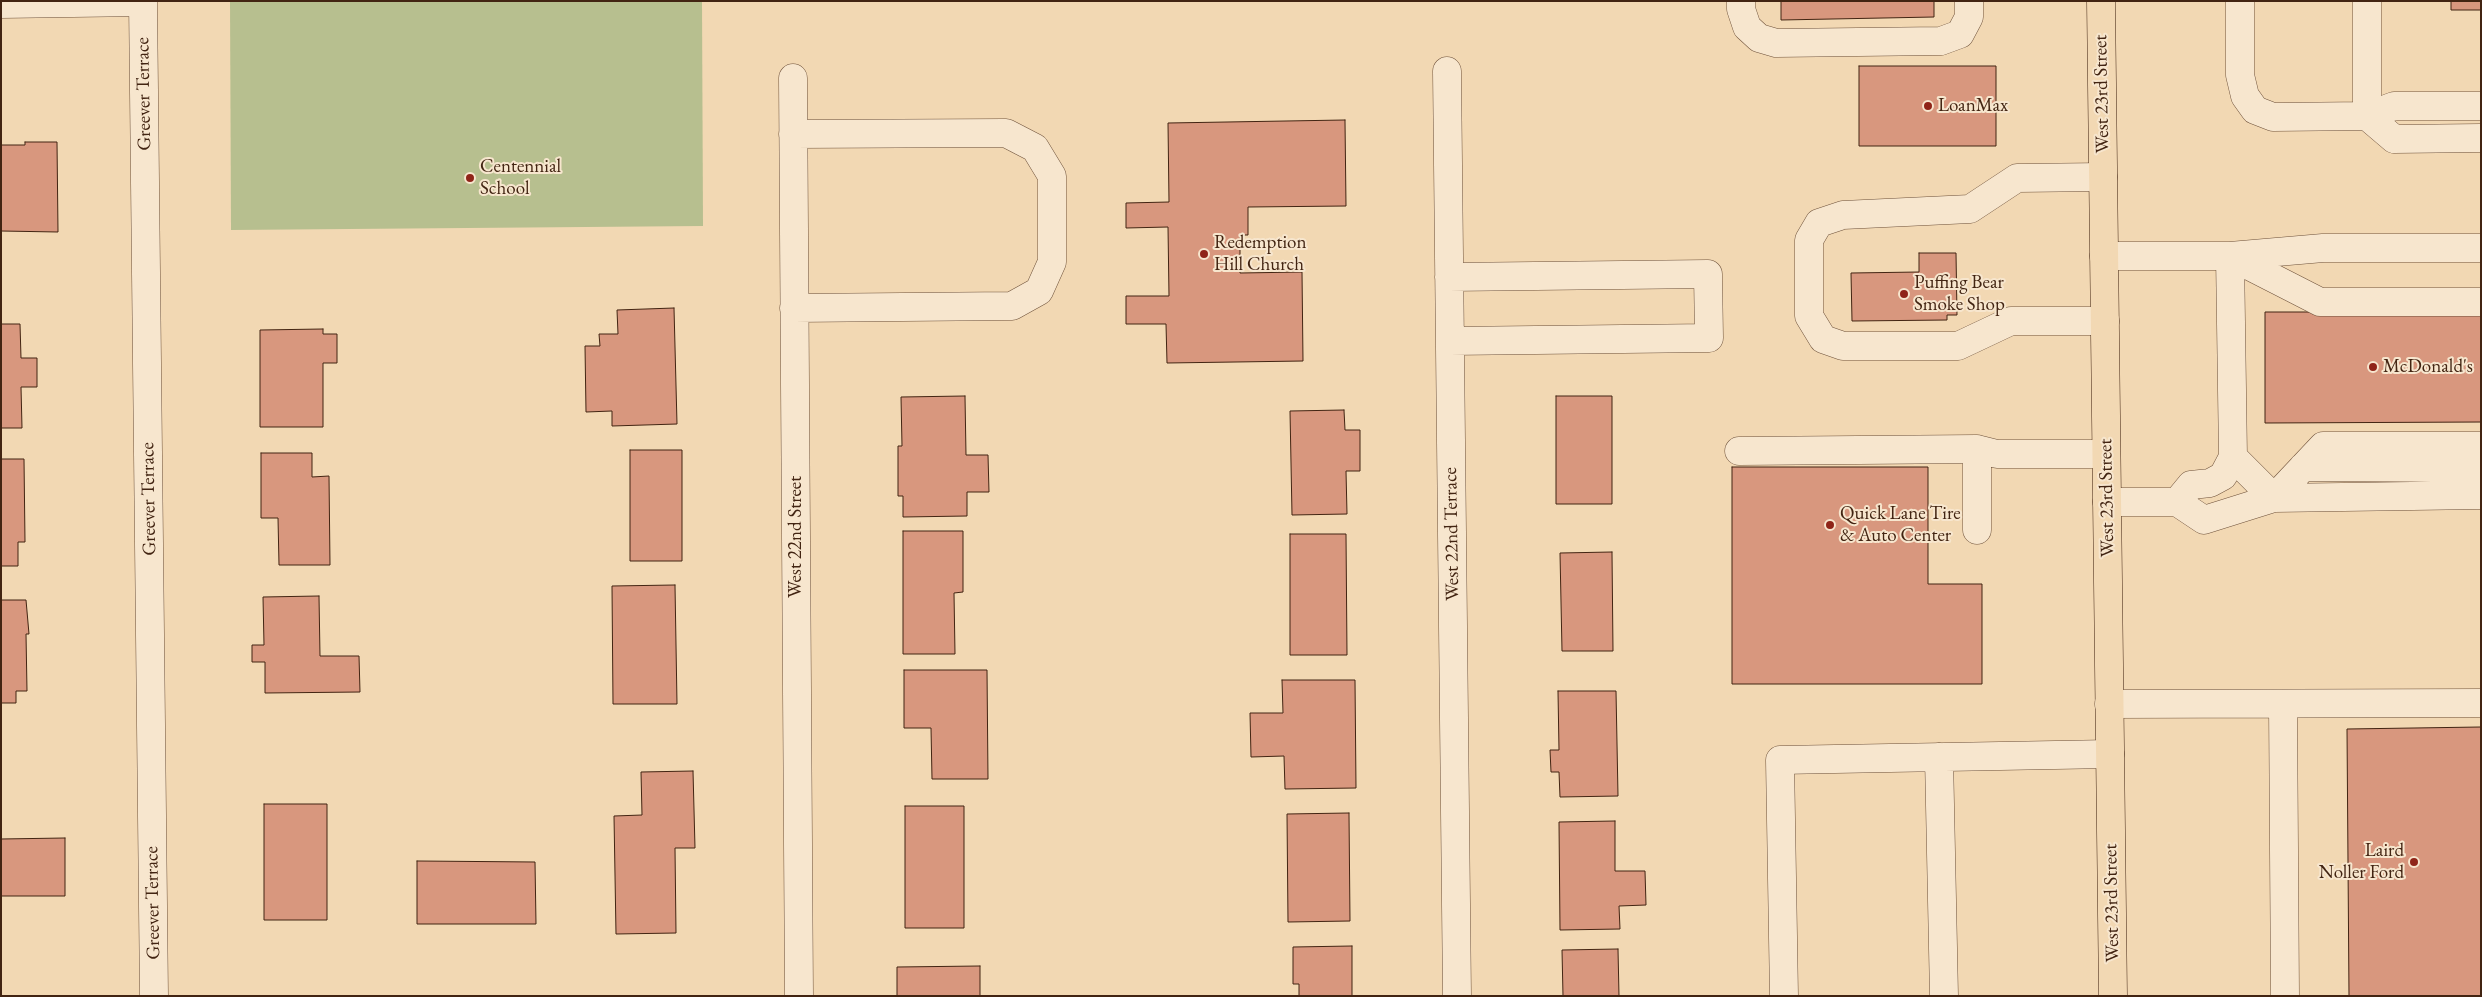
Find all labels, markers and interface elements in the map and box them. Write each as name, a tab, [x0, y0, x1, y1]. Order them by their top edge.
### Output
street label: West 23rd Street	[2090, 35, 2114, 153]
street label: Greever Terrace	[132, 37, 156, 151]
place label: LoanMax	[1938, 95, 2008, 117]
marker: LoanMax	[1922, 100, 1934, 112]
place label: Centennial School	[480, 156, 561, 200]
marker: Centennial School	[464, 172, 476, 184]
place label: Redemption Hill Church	[1214, 232, 1306, 276]
marker: Redemption Hill Church	[1198, 248, 1210, 260]
place label: Puffing Bear Smoke Shop	[1914, 272, 2005, 316]
marker: Puffing Bear Smoke Shop	[1898, 288, 1910, 300]
place label: McDonald's	[2383, 356, 2473, 378]
marker: McDonald's	[2367, 361, 2379, 373]
street label: West 23rd Street	[2095, 439, 2119, 557]
street label: Greever Terrace	[137, 442, 161, 556]
street label: West 22nd Terrace	[1439, 467, 1465, 601]
street label: West 22nd Street	[785, 476, 807, 598]
place label: Quick Lane Tire & Auto Center	[1840, 503, 1961, 547]
marker: Quick Lane Tire & Auto Center	[1824, 519, 1836, 531]
place label: Laird Noller Ford	[2319, 840, 2404, 884]
street label: West 23rd Street	[2100, 844, 2124, 962]
street label: Greever Terrace	[141, 846, 165, 960]
marker: Laird Noller Ford	[2408, 856, 2420, 868]

